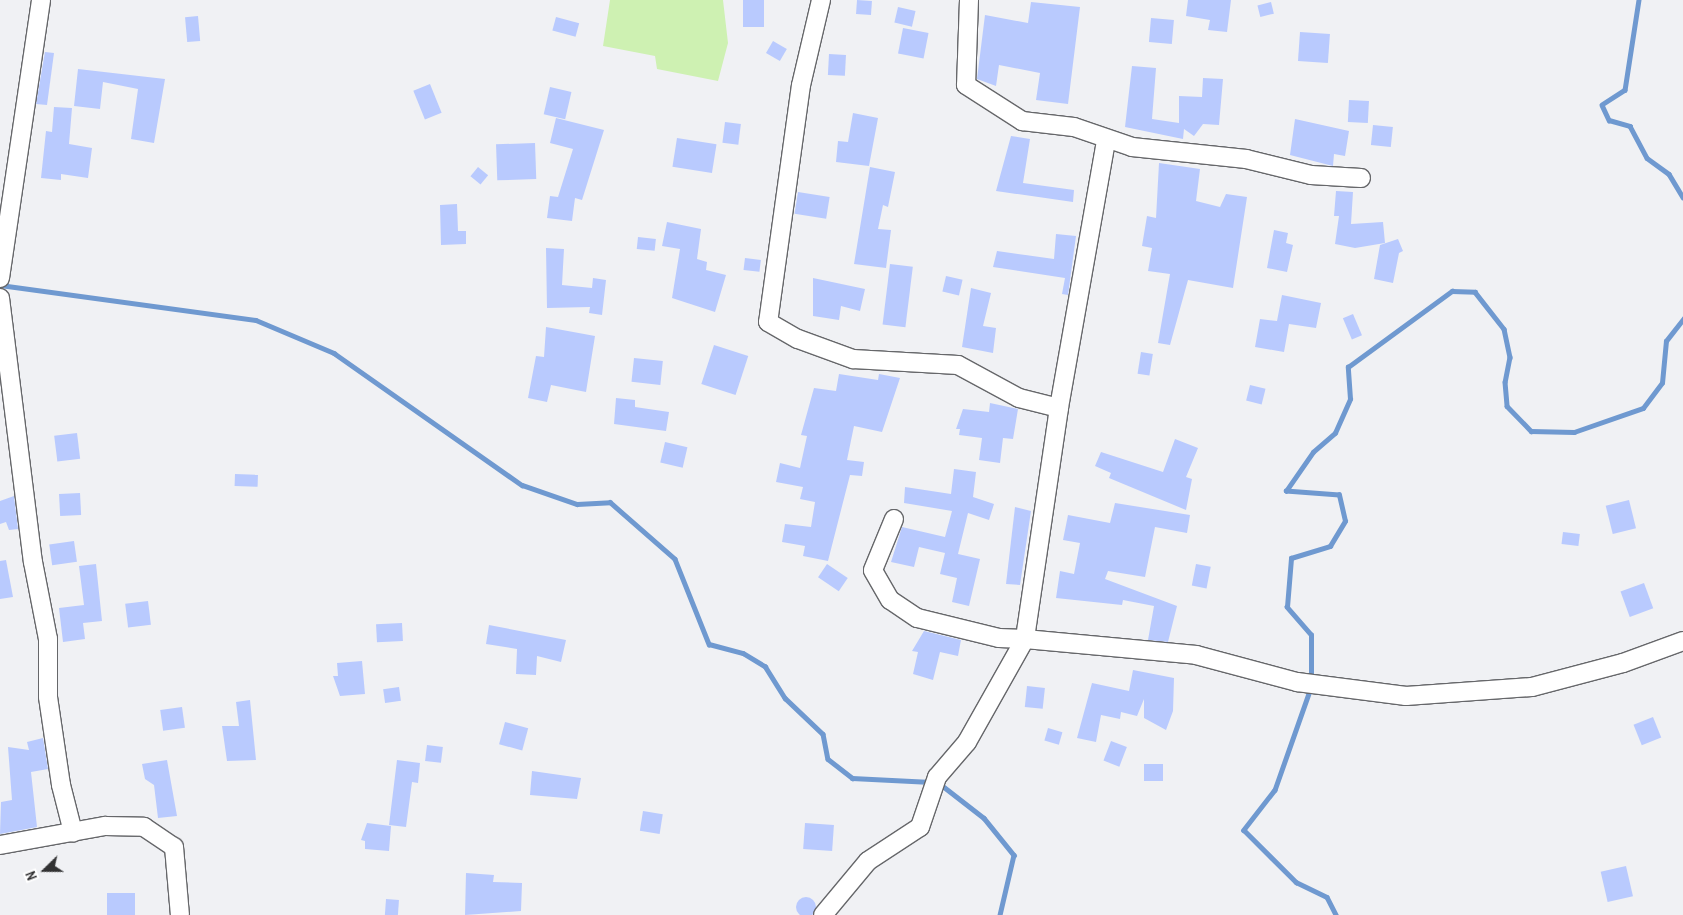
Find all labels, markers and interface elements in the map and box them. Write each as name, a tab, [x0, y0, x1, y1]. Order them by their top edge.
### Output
north arrow	[20, 845, 70, 895]
text: N	[21, 868, 41, 883]

